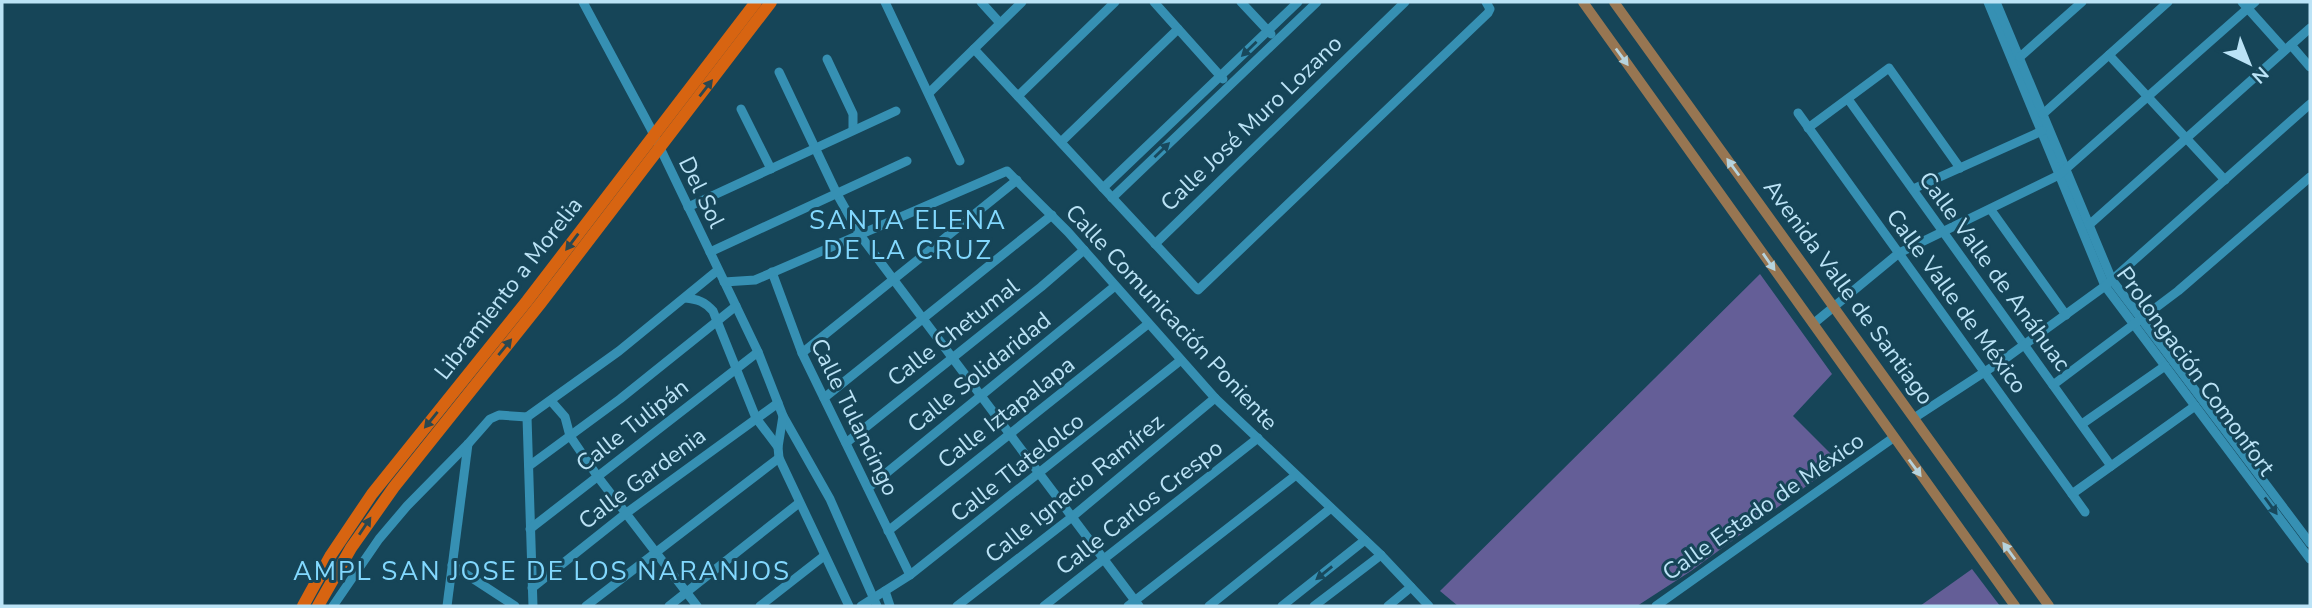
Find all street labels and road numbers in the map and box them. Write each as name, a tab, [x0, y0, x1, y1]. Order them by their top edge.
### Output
street label: Calle José Muro Lozano	[1154, 28, 1349, 218]
street label: Del Sol	[671, 151, 732, 233]
street label: Calle Valle de Anáhuac	[1912, 165, 2078, 378]
street label: Avenida Valle de Santiago	[1756, 173, 1941, 411]
street label: Libramiento a Morelia	[427, 191, 589, 386]
street label: Calle Comunicación Poniente	[1058, 198, 1285, 437]
street label: Calle Valle de México	[1879, 203, 2034, 400]
street label: Prolongación Comonfort	[2109, 261, 2283, 483]
street label: Calle Chetumal	[881, 271, 1026, 394]
street label: Calle Solidaridad	[901, 305, 1058, 440]
street label: Calle Tulancingo	[803, 333, 906, 501]
street label: Calle Iztapalapa	[931, 349, 1081, 476]
street label: Calle Tulipán	[570, 372, 695, 479]
street label: Calle Tlatelolco	[944, 406, 1090, 529]
street label: Calle Ignacio Ramírez	[978, 407, 1170, 570]
street label: Calle Gardenia	[572, 420, 712, 537]
street label: Calle Estado de México	[1656, 425, 1870, 588]
street label: Calle Carlos Crespo	[1049, 432, 1229, 582]

